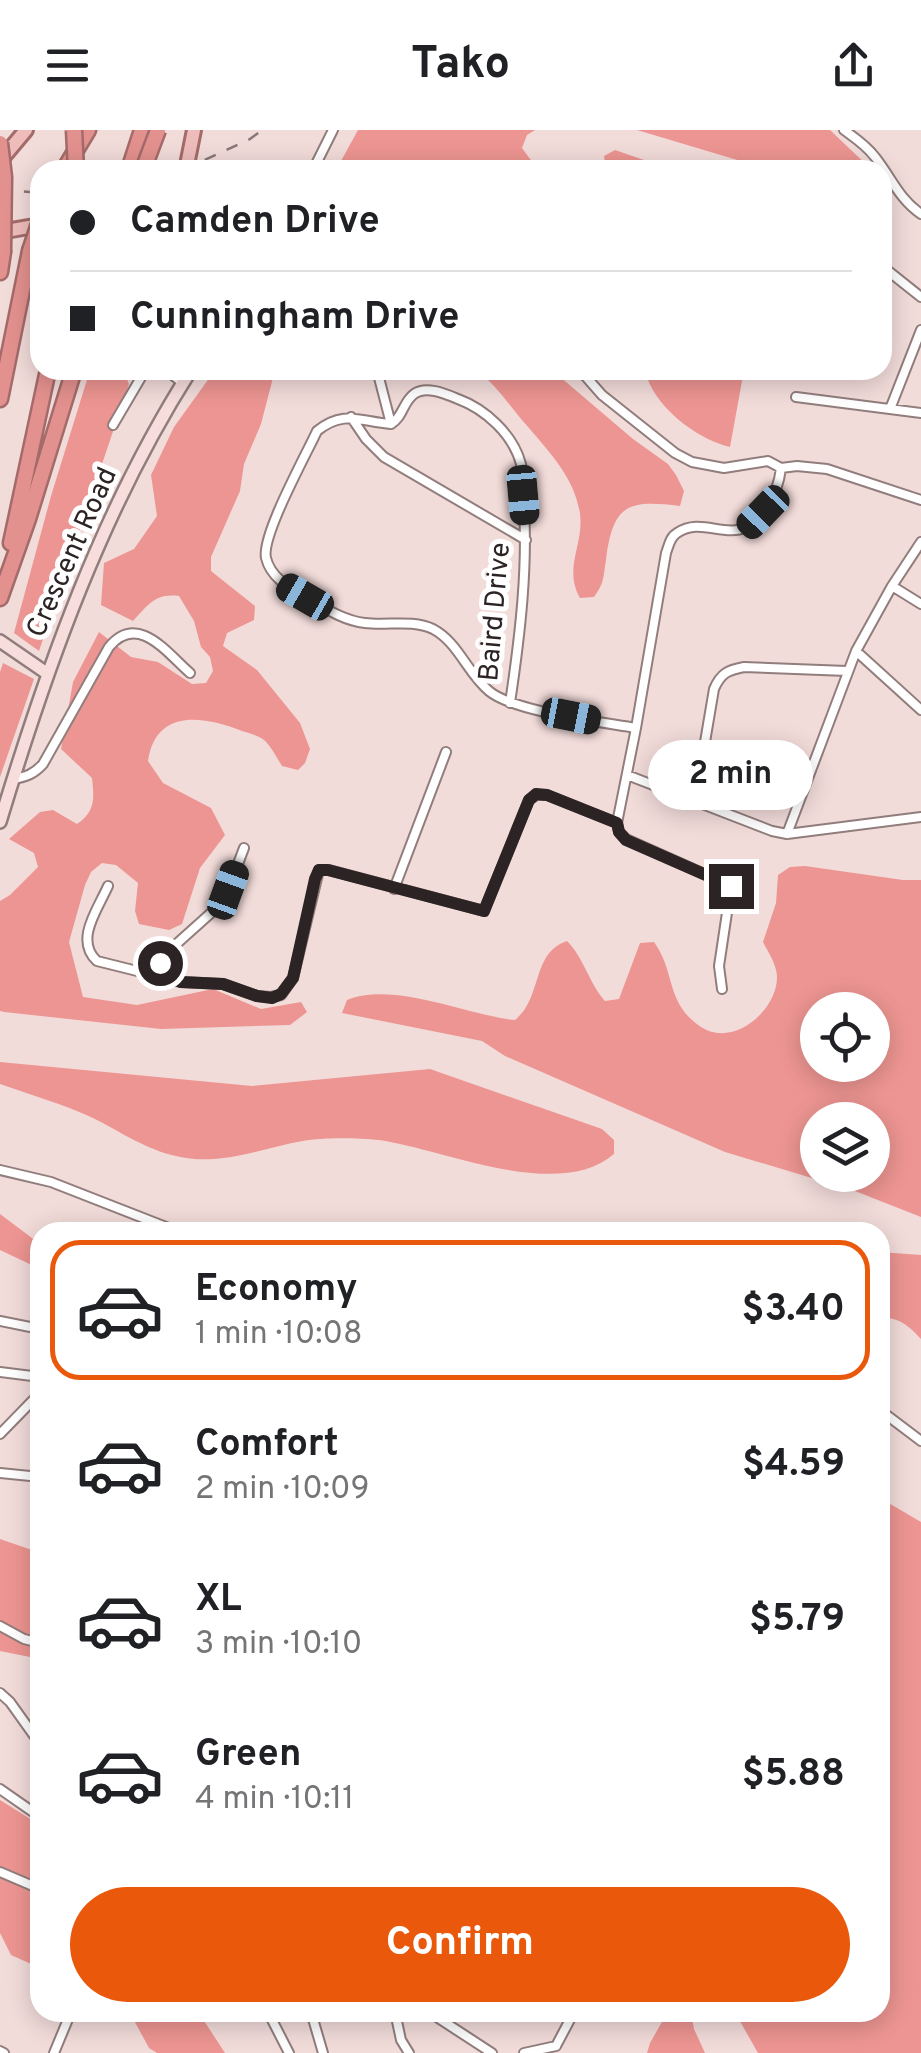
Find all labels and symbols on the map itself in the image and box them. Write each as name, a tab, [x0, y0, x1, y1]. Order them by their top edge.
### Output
street label: Crescent Road	[19, 462, 127, 644]
car	[505, 464, 541, 526]
car	[731, 480, 795, 544]
street label: Baird Drive	[472, 541, 520, 683]
car	[272, 569, 338, 625]
car	[539, 696, 603, 736]
callout: 2 min	[648, 741, 814, 811]
car	[204, 857, 252, 923]
route end	[709, 864, 754, 909]
route start	[138, 941, 183, 986]

